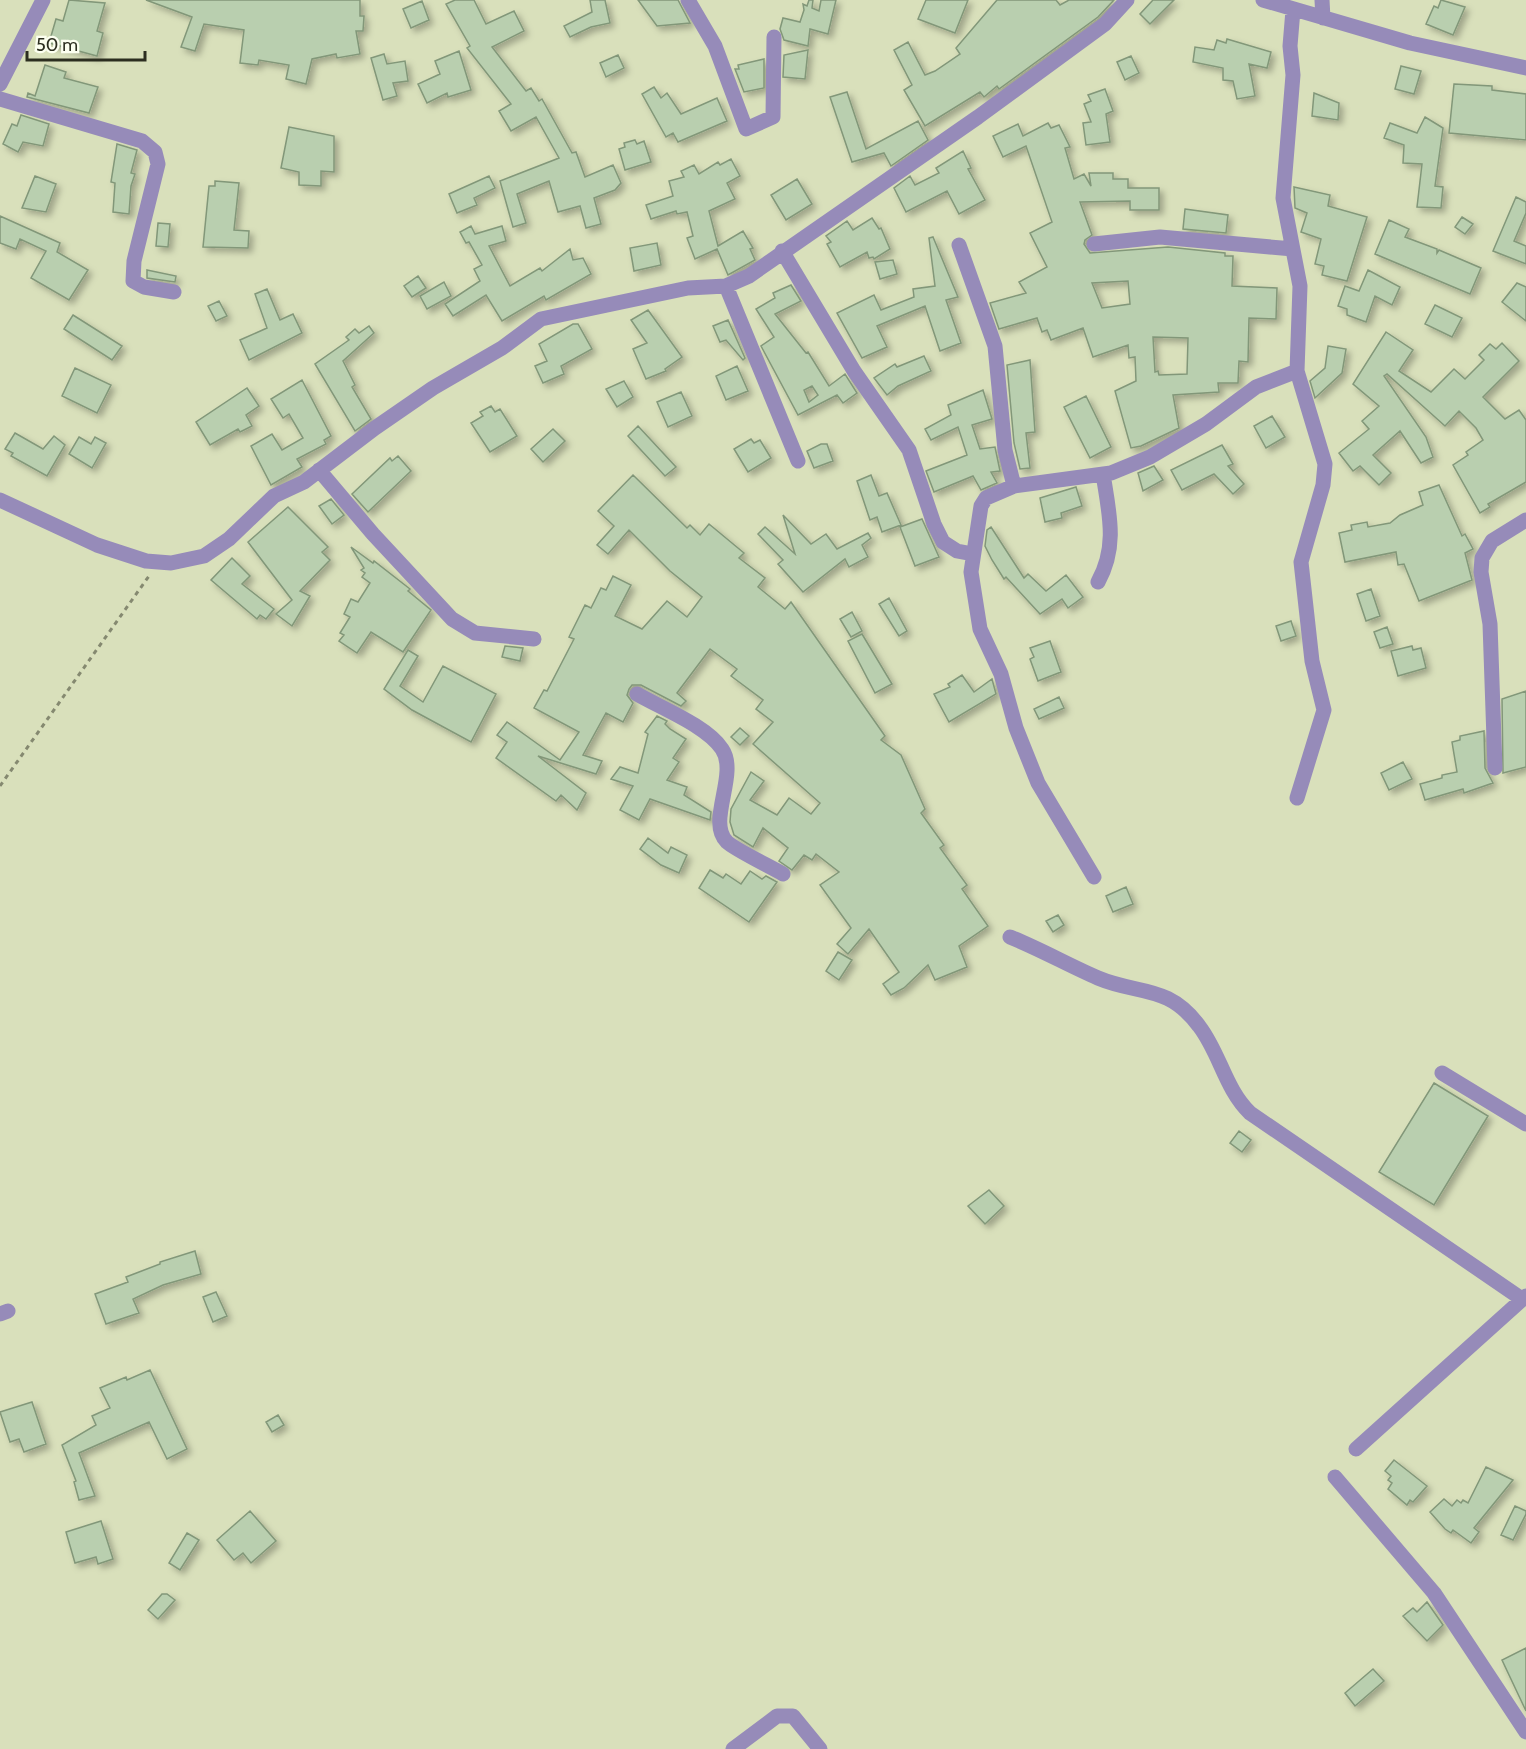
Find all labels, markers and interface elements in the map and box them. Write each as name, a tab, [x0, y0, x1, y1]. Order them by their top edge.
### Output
scale bar	[27, 24, 146, 62]
text: 50 m	[36, 34, 78, 56]

